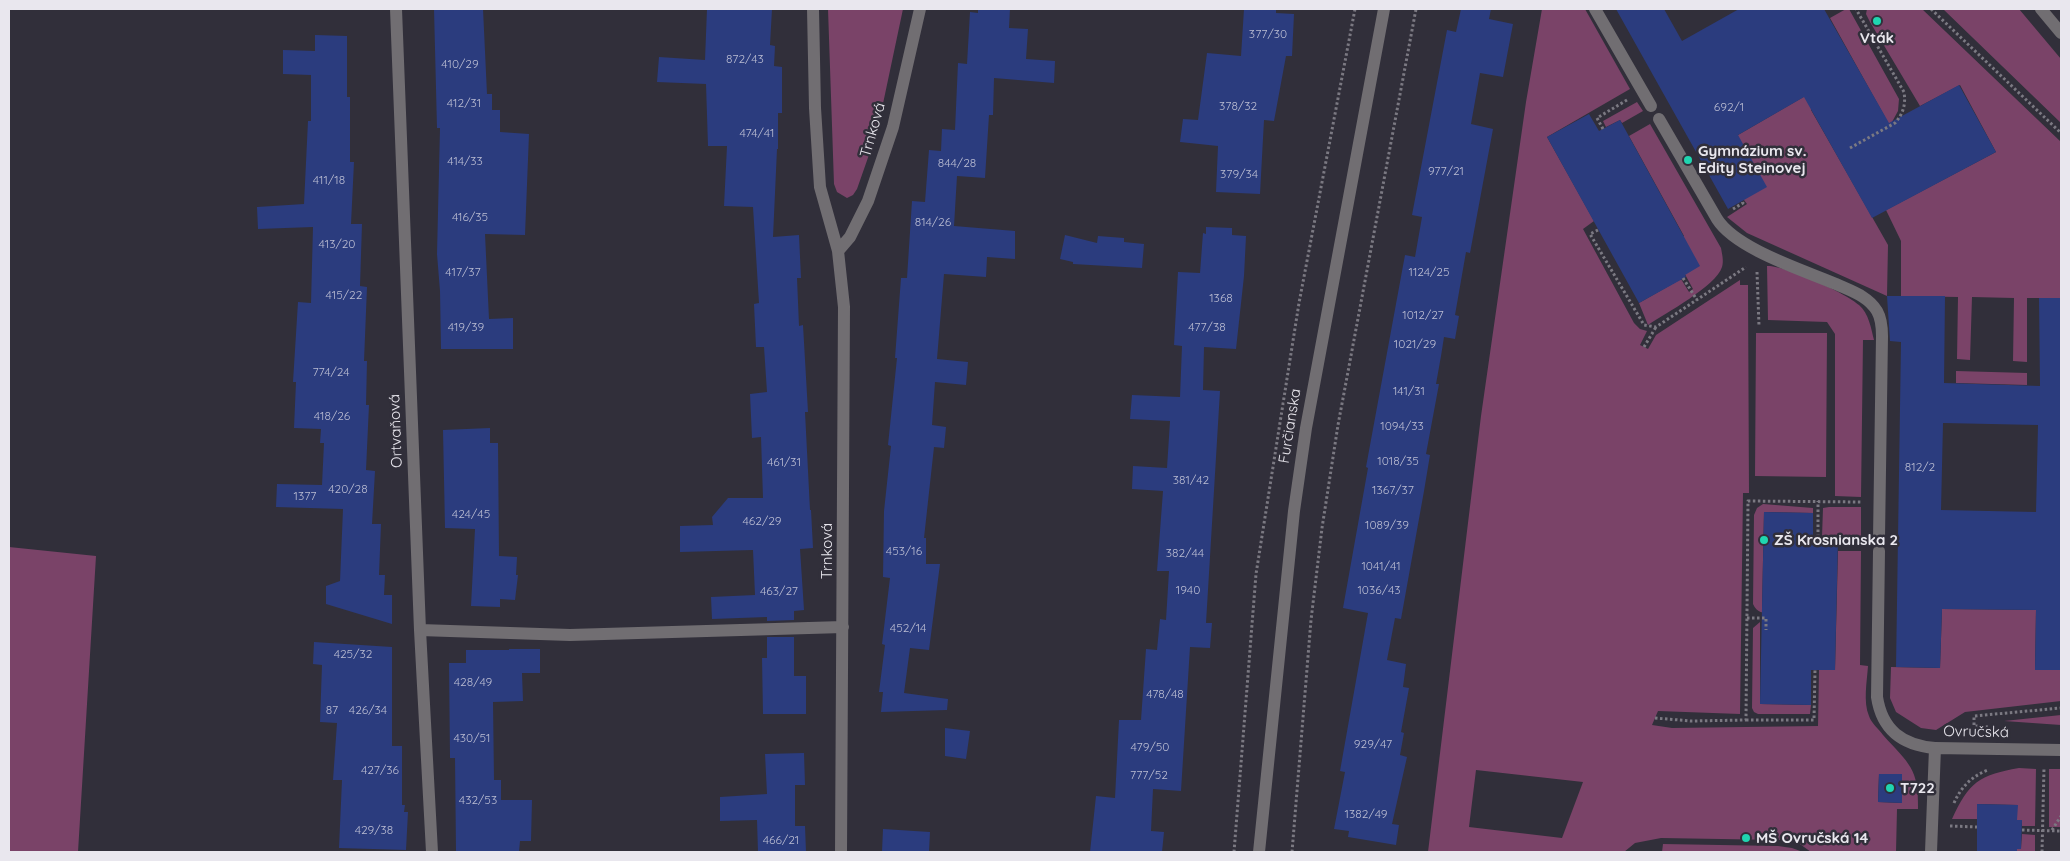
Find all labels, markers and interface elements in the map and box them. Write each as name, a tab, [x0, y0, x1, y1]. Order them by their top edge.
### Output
marker: Vták	[1871, 15, 1883, 27]
house number: 377/30	[1249, 27, 1287, 41]
place label: Vták	[1860, 29, 1894, 47]
house number: 872/43	[726, 52, 764, 66]
house number: 410/29	[441, 57, 479, 71]
house number: 412/31	[447, 96, 481, 110]
house number: 378/32	[1219, 99, 1257, 113]
street label: Trnková	[857, 100, 889, 160]
house number: 692/1	[1714, 100, 1744, 114]
house number: 474/41	[740, 126, 774, 140]
place label: Gymnázium sv. Edity Steinovej	[1698, 142, 1806, 177]
house number: 414/33	[447, 154, 483, 168]
marker: Gymnázium sv. Edity Steinovej	[1682, 154, 1694, 166]
house number: 844/28	[938, 156, 976, 170]
house number: 977/21	[1428, 164, 1464, 178]
house number: 379/34	[1220, 167, 1258, 181]
house number: 411/18	[313, 173, 345, 187]
house number: 416/35	[452, 210, 488, 224]
house number: 814/26	[915, 215, 951, 229]
house number: 413/20	[318, 237, 356, 251]
house number: 417/37	[445, 265, 481, 279]
house number: 1124/25	[1408, 265, 1450, 279]
house number: 415/22	[326, 288, 362, 302]
house number: 1368	[1209, 291, 1233, 305]
house number: 1012/27	[1402, 308, 1444, 322]
house number: 419/39	[448, 320, 484, 334]
house number: 477/38	[1188, 320, 1226, 334]
house number: 1021/29	[1394, 337, 1436, 351]
house number: 774/24	[312, 365, 350, 379]
house number: 141/31	[1393, 384, 1425, 398]
street label: Furčianska	[1275, 387, 1305, 465]
street label: Ortvaňová	[386, 394, 406, 468]
house number: 418/26	[314, 409, 350, 423]
house number: 1094/33	[1380, 419, 1424, 433]
house number: 1018/35	[1377, 454, 1419, 468]
house number: 461/31	[767, 455, 801, 469]
house number: 812/2	[1905, 460, 1935, 474]
house number: 381/42	[1173, 473, 1209, 487]
house number: 420/28	[328, 482, 368, 496]
house number: 1367/37	[1372, 483, 1414, 497]
house number: 1377	[293, 489, 317, 503]
house number: 424/45	[452, 507, 490, 521]
house number: 462/29	[742, 514, 782, 528]
house number: 1089/39	[1365, 518, 1409, 532]
street label: Trnková	[818, 523, 836, 579]
place label: ZŠ Krosnianska 2	[1774, 531, 1898, 549]
marker: ZŠ Krosnianska 2	[1758, 534, 1770, 546]
house number: 453/16	[886, 544, 922, 558]
house number: 382/44	[1166, 546, 1204, 560]
house number: 1041/41	[1361, 559, 1401, 573]
house number: 1940	[1176, 583, 1200, 597]
house number: 1036/43	[1357, 583, 1401, 597]
house number: 463/27	[760, 584, 798, 598]
house number: 452/14	[890, 621, 926, 635]
house number: 425/32	[334, 647, 372, 661]
house number: 428/49	[454, 675, 492, 689]
house number: 478/48	[1146, 687, 1184, 701]
house number: 87	[326, 703, 338, 717]
house number: 426/34	[349, 703, 387, 717]
street label: Ovručská	[1943, 722, 2009, 742]
house number: 430/51	[454, 731, 490, 745]
house number: 929/47	[1354, 737, 1392, 751]
house number: 479/50	[1131, 740, 1169, 754]
house number: 427/36	[361, 763, 399, 777]
house number: 777/52	[1130, 768, 1168, 782]
place label: T722	[1900, 779, 1935, 797]
marker: T722	[1884, 782, 1896, 794]
house number: 432/53	[459, 793, 497, 807]
house number: 1382/49	[1345, 807, 1387, 821]
house number: 429/38	[355, 823, 393, 837]
place label: MŠ Ovručská 14	[1756, 829, 1868, 847]
marker: MŠ Ovručská 14	[1740, 832, 1752, 844]
house number: 466/21	[763, 833, 799, 847]

